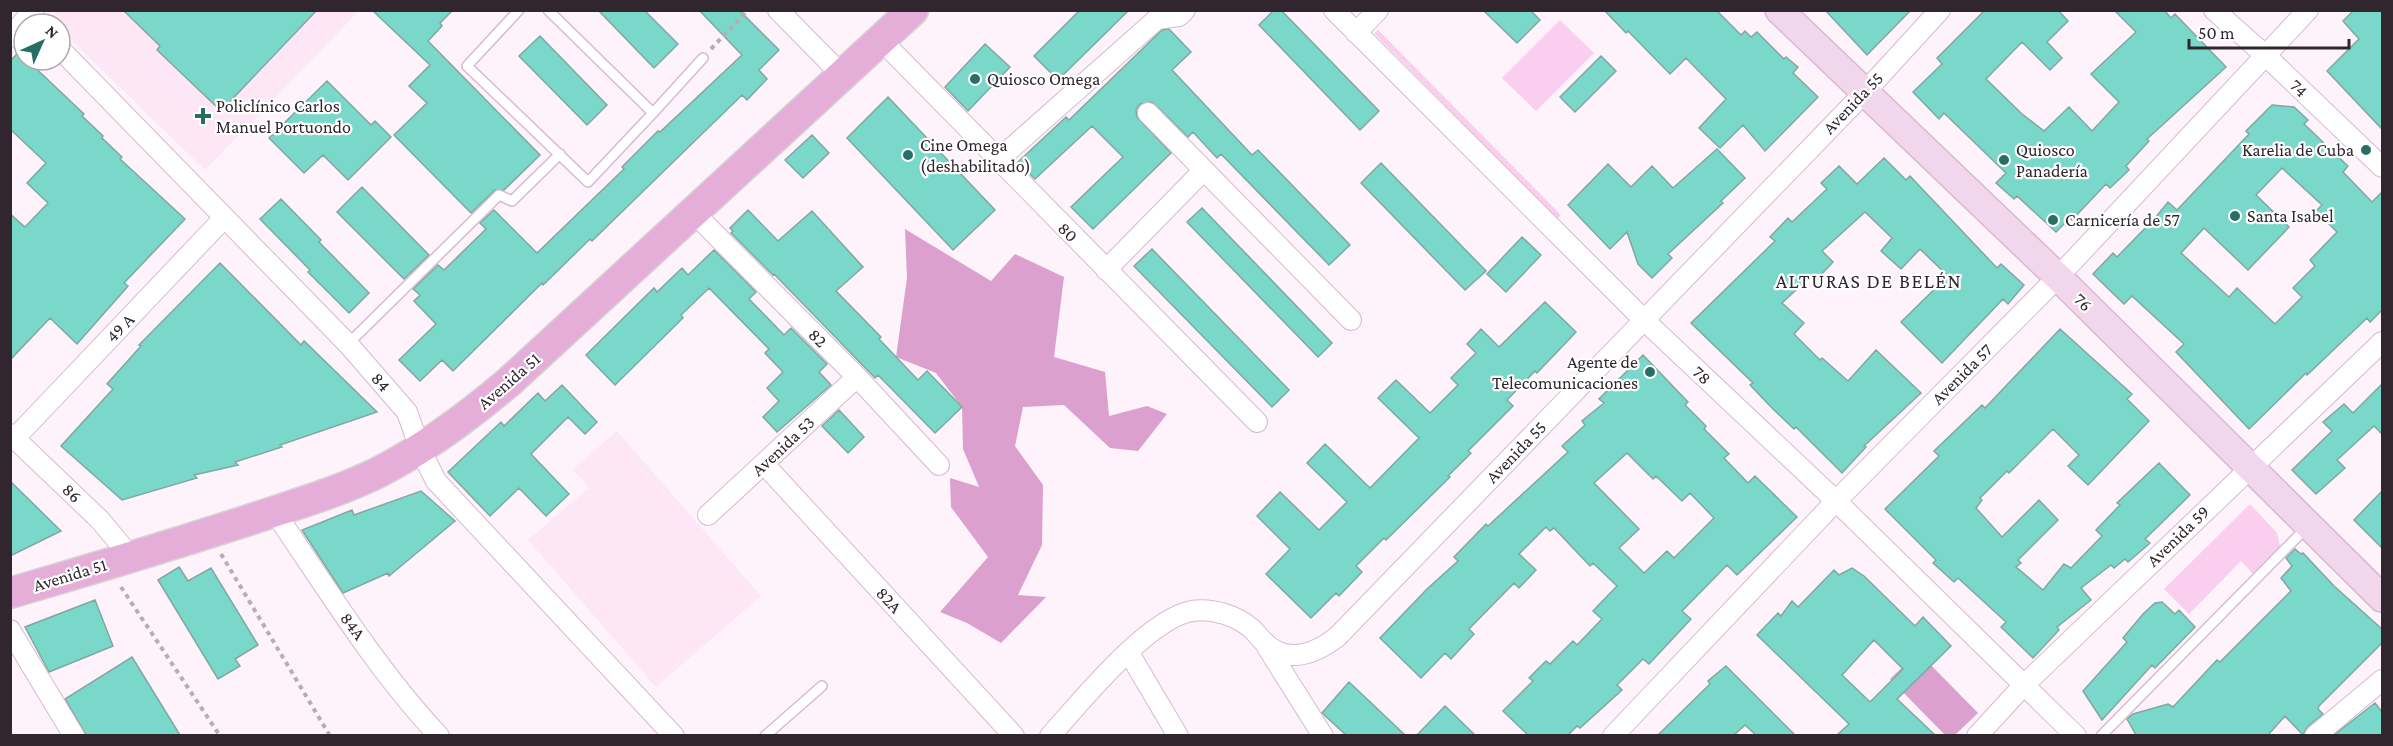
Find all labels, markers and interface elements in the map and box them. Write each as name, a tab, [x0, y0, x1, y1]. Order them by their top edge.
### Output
north arrow	[12, 12, 72, 72]
scale bar	[2189, 12, 2350, 50]
text: N	[42, 22, 62, 42]
text: 50 m	[2198, 23, 2235, 43]
street label: Avenida 55	[1819, 68, 1887, 138]
place label: Quiosco Omega	[987, 69, 1100, 89]
marker: Quiosco Omega	[968, 72, 982, 86]
street label: 74	[2286, 75, 2312, 101]
place label: Policlínico Carlos Manuel Portuondo	[216, 96, 351, 137]
marker: Policlínico Carlos Manuel Portuondo	[194, 107, 212, 125]
place label: Cine Omega (deshabilitado)	[920, 135, 1031, 177]
place label: Quiosco Panadería	[2016, 140, 2088, 181]
place label: Karelia de Cuba	[2242, 140, 2354, 160]
marker: Karelia de Cuba	[2359, 143, 2373, 157]
marker: Cine Omega (deshabilitado)	[901, 148, 915, 162]
marker: Quiosco Panadería	[1997, 153, 2011, 167]
place label: Santa Isabel	[2247, 206, 2334, 226]
marker: Santa Isabel	[2228, 209, 2242, 223]
place label: Carnicería de 57	[2065, 210, 2180, 230]
marker: Carnicería de 57	[2046, 213, 2060, 227]
street label: 80	[1054, 218, 1082, 246]
district label: ALTURAS DE BELÉN	[1776, 270, 1962, 292]
street label: 76	[2070, 289, 2096, 315]
street label: 49 A	[102, 309, 139, 346]
street label: 82	[804, 324, 832, 352]
street label: Avenida 57	[1927, 339, 1997, 409]
street label: Avenida 51	[474, 349, 544, 413]
place label: Agente de Telecomunicaciones	[1492, 352, 1638, 393]
street label: 78	[1689, 362, 1715, 388]
marker: Agente de Telecomunicaciones	[1643, 365, 1657, 379]
street label: 84	[367, 368, 395, 396]
street label: Avenida 53	[748, 412, 818, 480]
street label: Avenida 55	[1482, 417, 1550, 487]
street label: 86	[58, 479, 86, 507]
street label: Avenida 59	[2143, 501, 2213, 571]
street label: Avenida 51	[31, 554, 109, 596]
street label: 82A	[872, 583, 907, 618]
street label: 84A	[336, 608, 370, 644]

